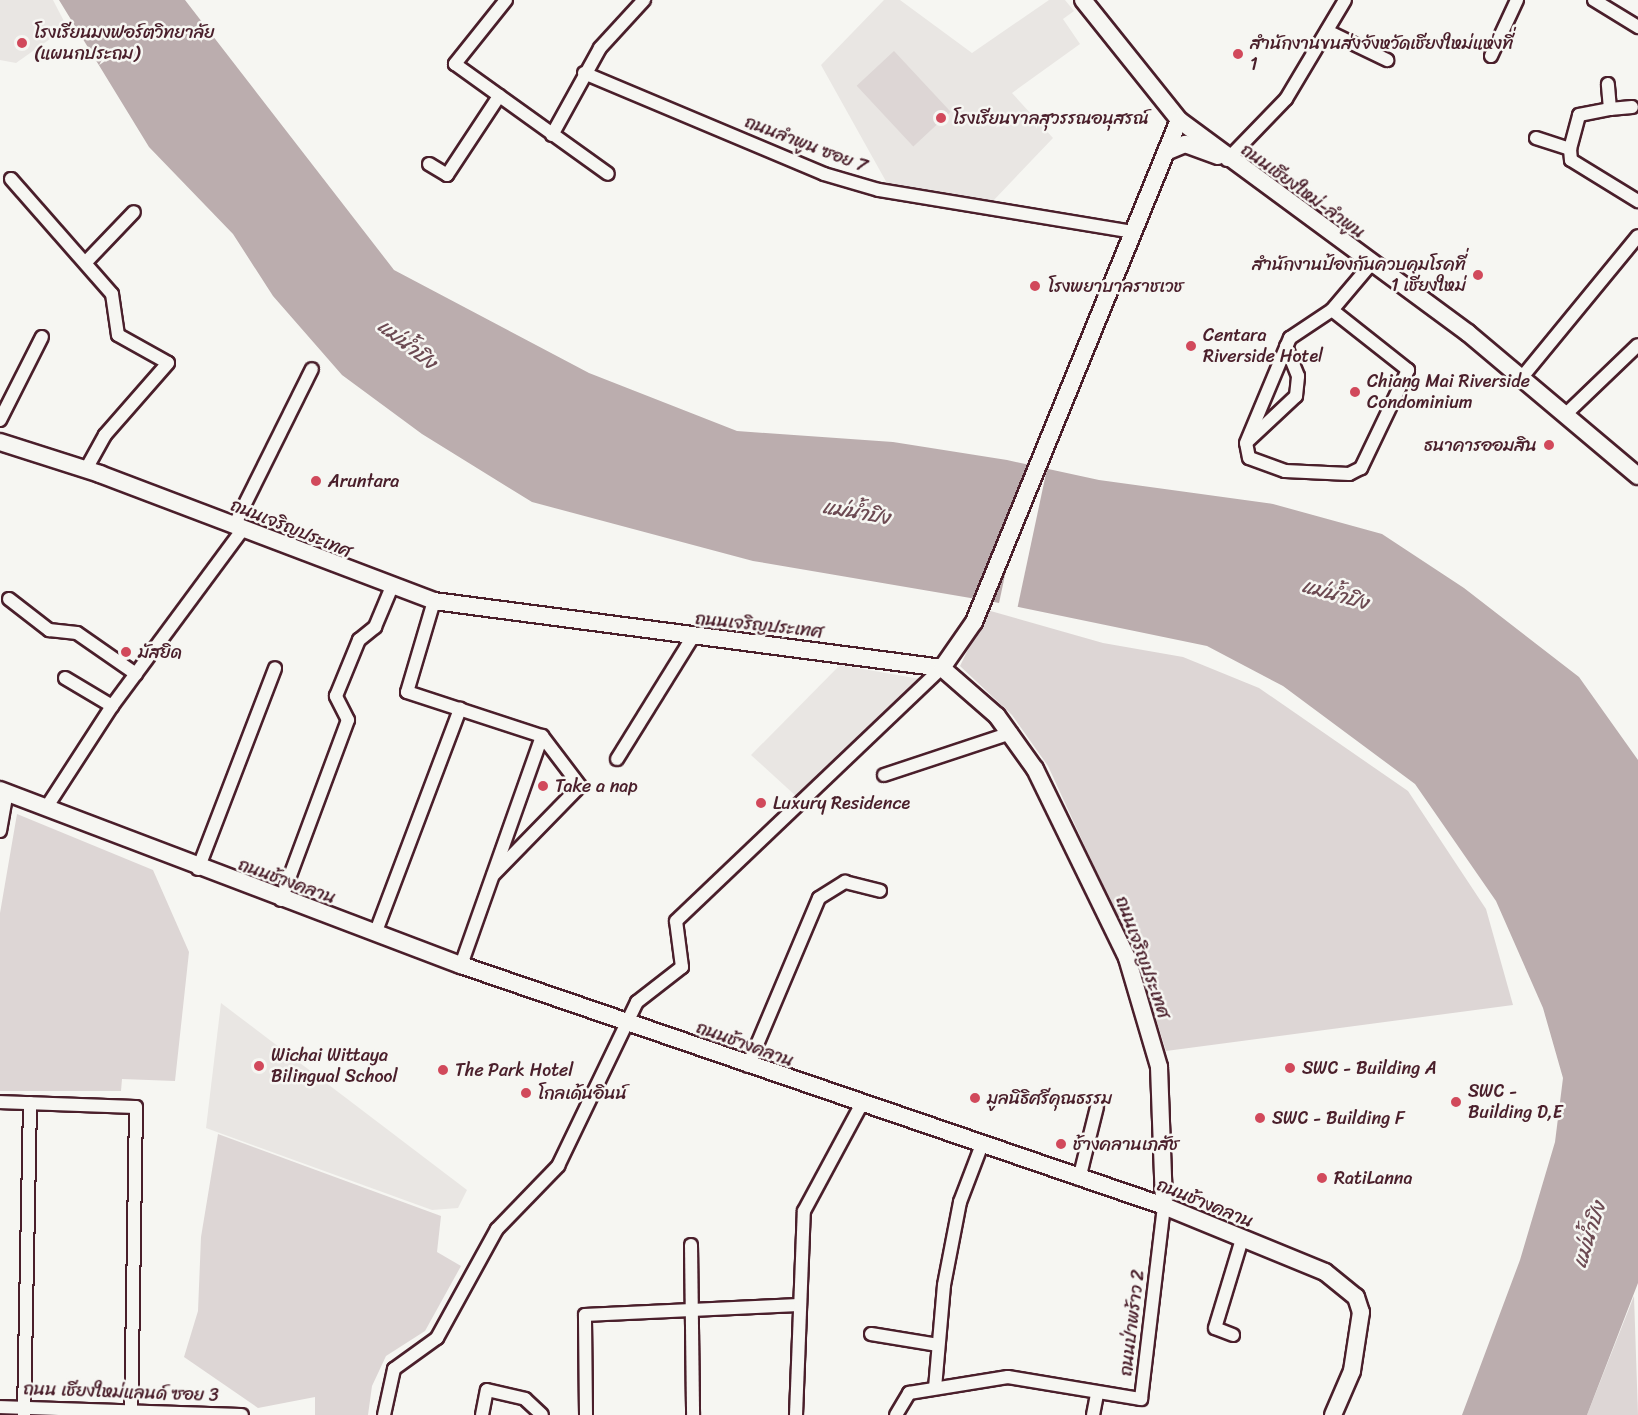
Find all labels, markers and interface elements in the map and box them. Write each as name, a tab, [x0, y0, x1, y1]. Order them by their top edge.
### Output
place label: โรงเรียนมงฟอร์ตวิทยาลัย (แผนกประถม)	[34, 22, 215, 64]
place label: สำนักงานขนส่งจังหวัดเชียงใหม่แห่งที่ 1	[1250, 33, 1513, 76]
marker: โรงเรียนมงฟอร์ตวิทยาลัย (แผนกประถม)	[15, 36, 29, 50]
marker: สำนักงานขนส่งจังหวัดเชียงใหม่แห่งที่ 1	[1231, 47, 1245, 61]
place label: โรงเรียนขาลสุวรรณอนุสรณ์	[953, 107, 1149, 129]
street label: ถนนลำพูน ซอย 7	[742, 111, 870, 177]
marker: โรงเรียนขาลสุวรรณอนุสรณ์	[934, 111, 948, 125]
street label: ถนนเชียงใหม่-ลำพูน	[1237, 139, 1369, 243]
place label: สำนักงานป้องกันควบคุมโรคที่ 1 เชียงใหม่	[1252, 254, 1466, 296]
marker: สำนักงานป้องกันควบคุมโรคที่ 1 เชียงใหม่	[1471, 268, 1485, 282]
place label: โรงพยาบาลราชเวช	[1048, 275, 1183, 297]
marker: โรงพยาบาลราชเวช	[1026, 277, 1044, 295]
water label: แม่น้ำปิง	[373, 314, 441, 374]
place label: Centara Riverside Hotel	[1203, 325, 1324, 368]
marker: Centara Riverside Hotel	[1184, 339, 1198, 353]
place label: Chiang Mai Riverside Condominium	[1367, 371, 1530, 413]
marker: Chiang Mai Riverside Condominium	[1348, 385, 1362, 399]
place label: ธนาคารออมสิน	[1424, 434, 1537, 456]
marker: ธนาคารออมสิน	[1542, 438, 1556, 452]
place label: Aruntara	[328, 470, 399, 492]
marker: Aruntara	[309, 474, 323, 488]
street label: ถนนเจริญประเทศ	[227, 494, 355, 562]
water label: แม่น้ำปิง	[821, 494, 891, 530]
water label: แม่น้ำปิง	[1299, 573, 1371, 615]
street label: ถนนเจริญประเทศ	[694, 608, 824, 642]
place label: มัสยิด	[138, 641, 182, 663]
marker: มัสยิด	[119, 645, 133, 659]
place label: Take a nap	[555, 775, 638, 797]
marker: Take a nap	[536, 779, 550, 793]
place label: Luxury Residence	[773, 792, 911, 814]
marker: Luxury Residence	[754, 796, 768, 810]
street label: ถนนช้างคลาน	[235, 853, 339, 909]
street label: ถนนเจริญประเทศ	[1111, 893, 1175, 1021]
street label: ถนนช้างคลาน	[693, 1016, 797, 1072]
place label: Wichai Wittaya Bilingual School	[271, 1045, 398, 1088]
place label: SWC - Building A	[1302, 1057, 1437, 1079]
marker: Wichai Wittaya Bilingual School	[252, 1059, 266, 1073]
place label: The Park Hotel	[455, 1059, 574, 1081]
marker: SWC - Building A	[1283, 1061, 1297, 1075]
marker: The Park Hotel	[436, 1063, 450, 1077]
place label: SWC - Building D,E	[1468, 1081, 1563, 1124]
place label: โกลเด้นอินน์	[538, 1082, 627, 1104]
marker: โกลเด้นอินน์	[519, 1086, 533, 1100]
place label: มูลนิธิศรีคุณธรรม	[987, 1087, 1112, 1109]
marker: มูลนิธิศรีคุณธรรม	[968, 1091, 982, 1105]
marker: SWC - Building D,E	[1449, 1095, 1463, 1109]
place label: SWC - Building F	[1272, 1107, 1405, 1129]
marker: SWC - Building F	[1253, 1111, 1267, 1125]
place label: ช้างคลานเภสัช	[1073, 1133, 1179, 1155]
marker: ช้างคลานเภสัช	[1054, 1137, 1068, 1151]
place label: RatiLanna	[1334, 1167, 1413, 1189]
marker: RatiLanna	[1315, 1171, 1329, 1185]
street label: ถนนช้างคลาน	[1153, 1174, 1257, 1232]
water label: แม่น้ำปิง	[1567, 1199, 1611, 1271]
street label: ถนนป่าพร้าว 2	[1115, 1268, 1149, 1378]
street label: ถนน เชียงใหม่แลนด์ ซอย 3	[23, 1378, 219, 1406]

